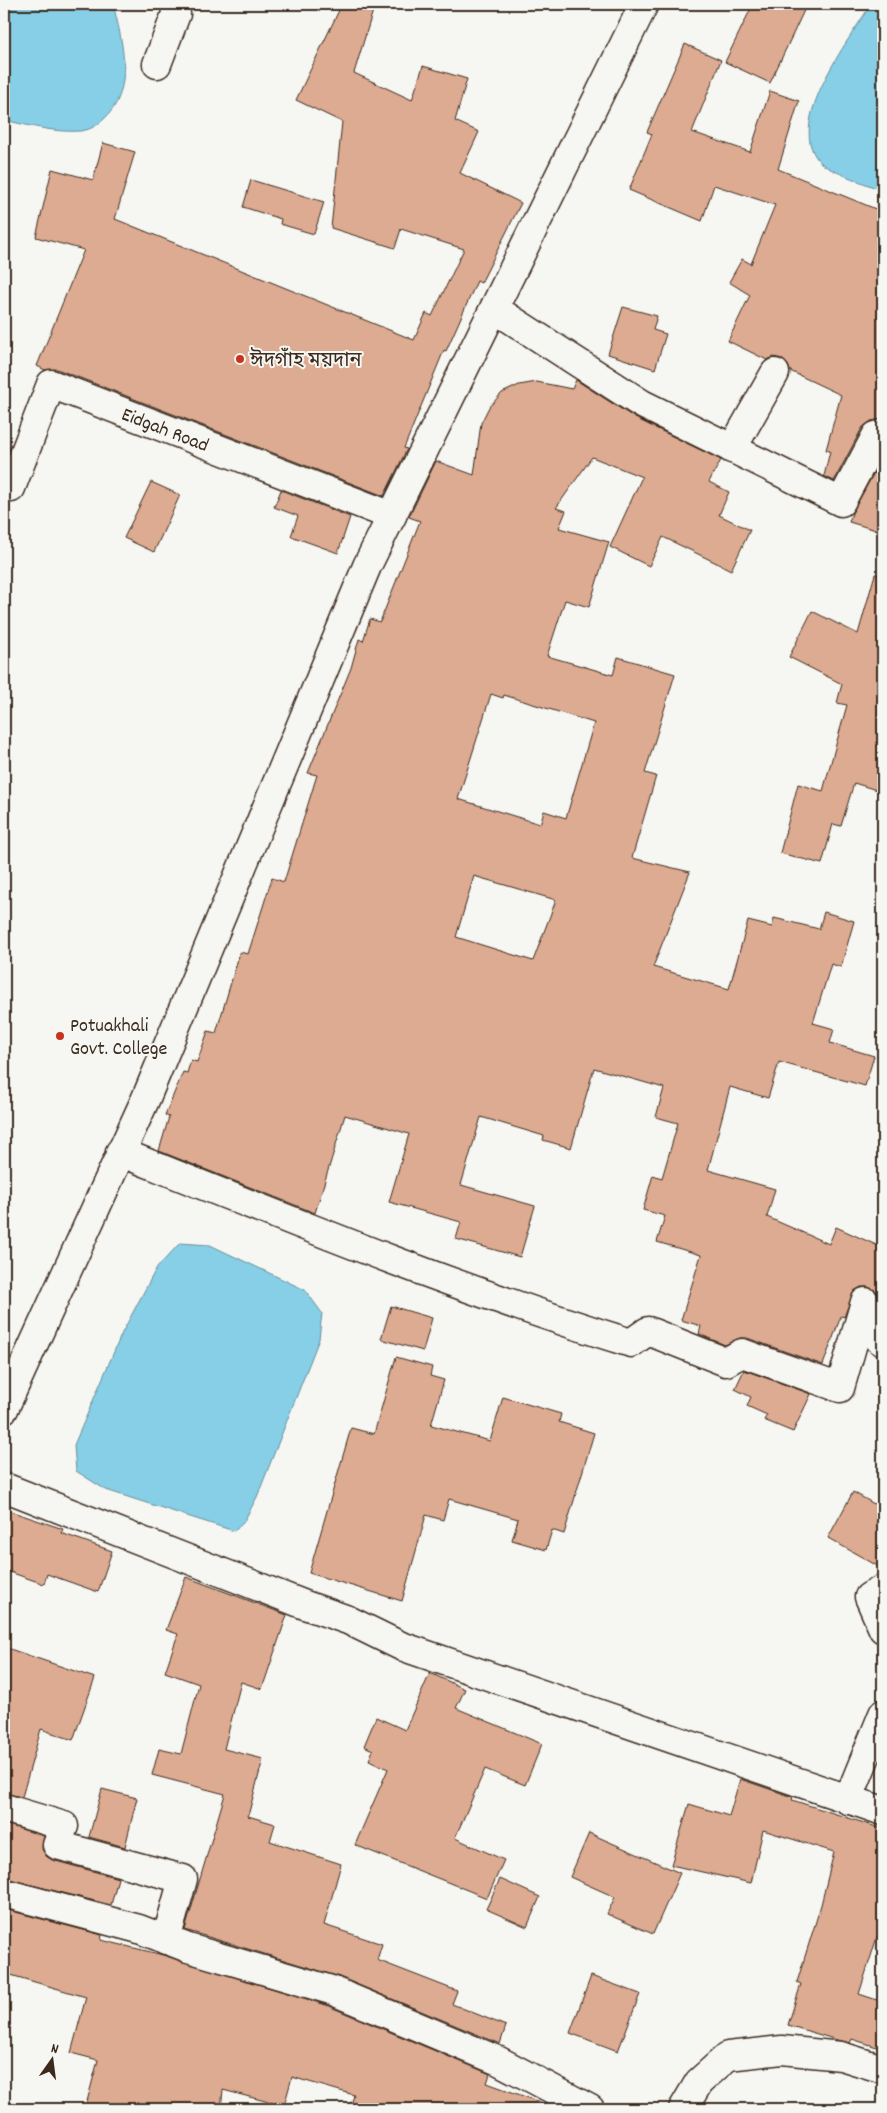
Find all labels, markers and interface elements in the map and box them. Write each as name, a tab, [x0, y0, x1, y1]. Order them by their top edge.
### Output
place label: ঈদগাঁহ ময়দান	[249, 347, 362, 376]
marker: ঈদগাঁহ ময়দান	[234, 353, 246, 365]
street label: Eidgah Road	[117, 402, 212, 461]
place label: Potuakhali Govt. College	[70, 1013, 167, 1064]
marker: Potuakhali Govt. College	[54, 1030, 66, 1042]
north arrow	[28, 2036, 78, 2086]
text: N	[49, 2039, 61, 2060]

